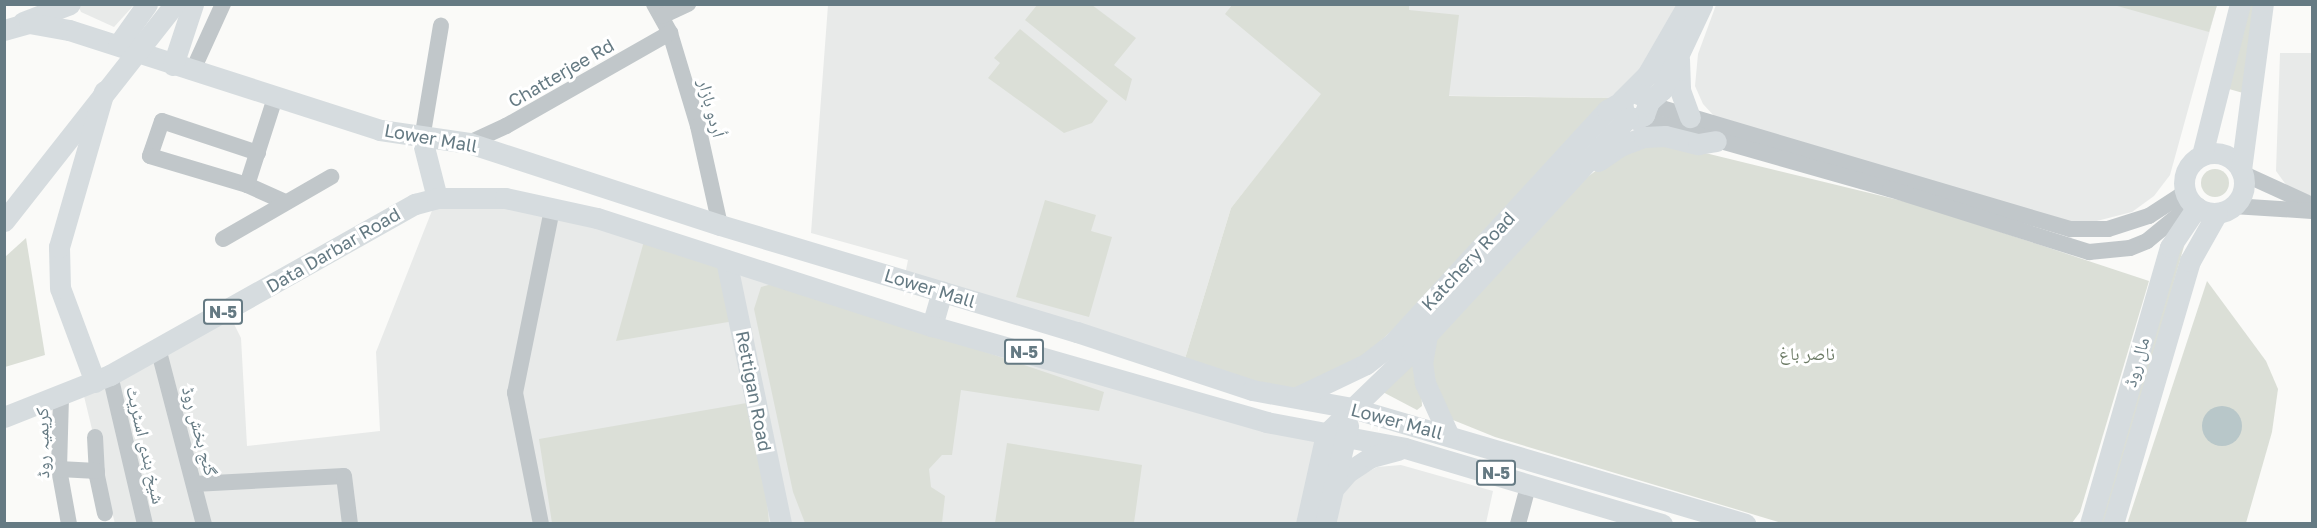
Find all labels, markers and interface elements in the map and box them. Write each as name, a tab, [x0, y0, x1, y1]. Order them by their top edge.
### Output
street label: Chatterjee Rd	[504, 34, 618, 112]
street label: اُردو بازار	[694, 77, 730, 139]
street label: Lower Mall	[383, 119, 479, 157]
street label: Data Darbar Road	[262, 203, 404, 297]
street label: Katchery Road	[1417, 207, 1519, 315]
street label: Lower Mall	[882, 264, 978, 312]
road number: N-5	[202, 299, 244, 325]
street label: Rettigan Road	[732, 329, 776, 453]
street label: مال روڈ	[2119, 335, 2153, 389]
road number: N-5	[1003, 339, 1045, 365]
park label: ناصر باغ	[1779, 342, 1835, 364]
street label: شیخ ہندی اسٹریٹ	[122, 384, 170, 506]
street label: گنج بخش روڈ	[178, 384, 222, 478]
street label: Lower Mall	[1349, 398, 1445, 444]
street label: کریمیہ روڈ	[31, 408, 53, 478]
road number: N-5	[1475, 460, 1517, 486]

